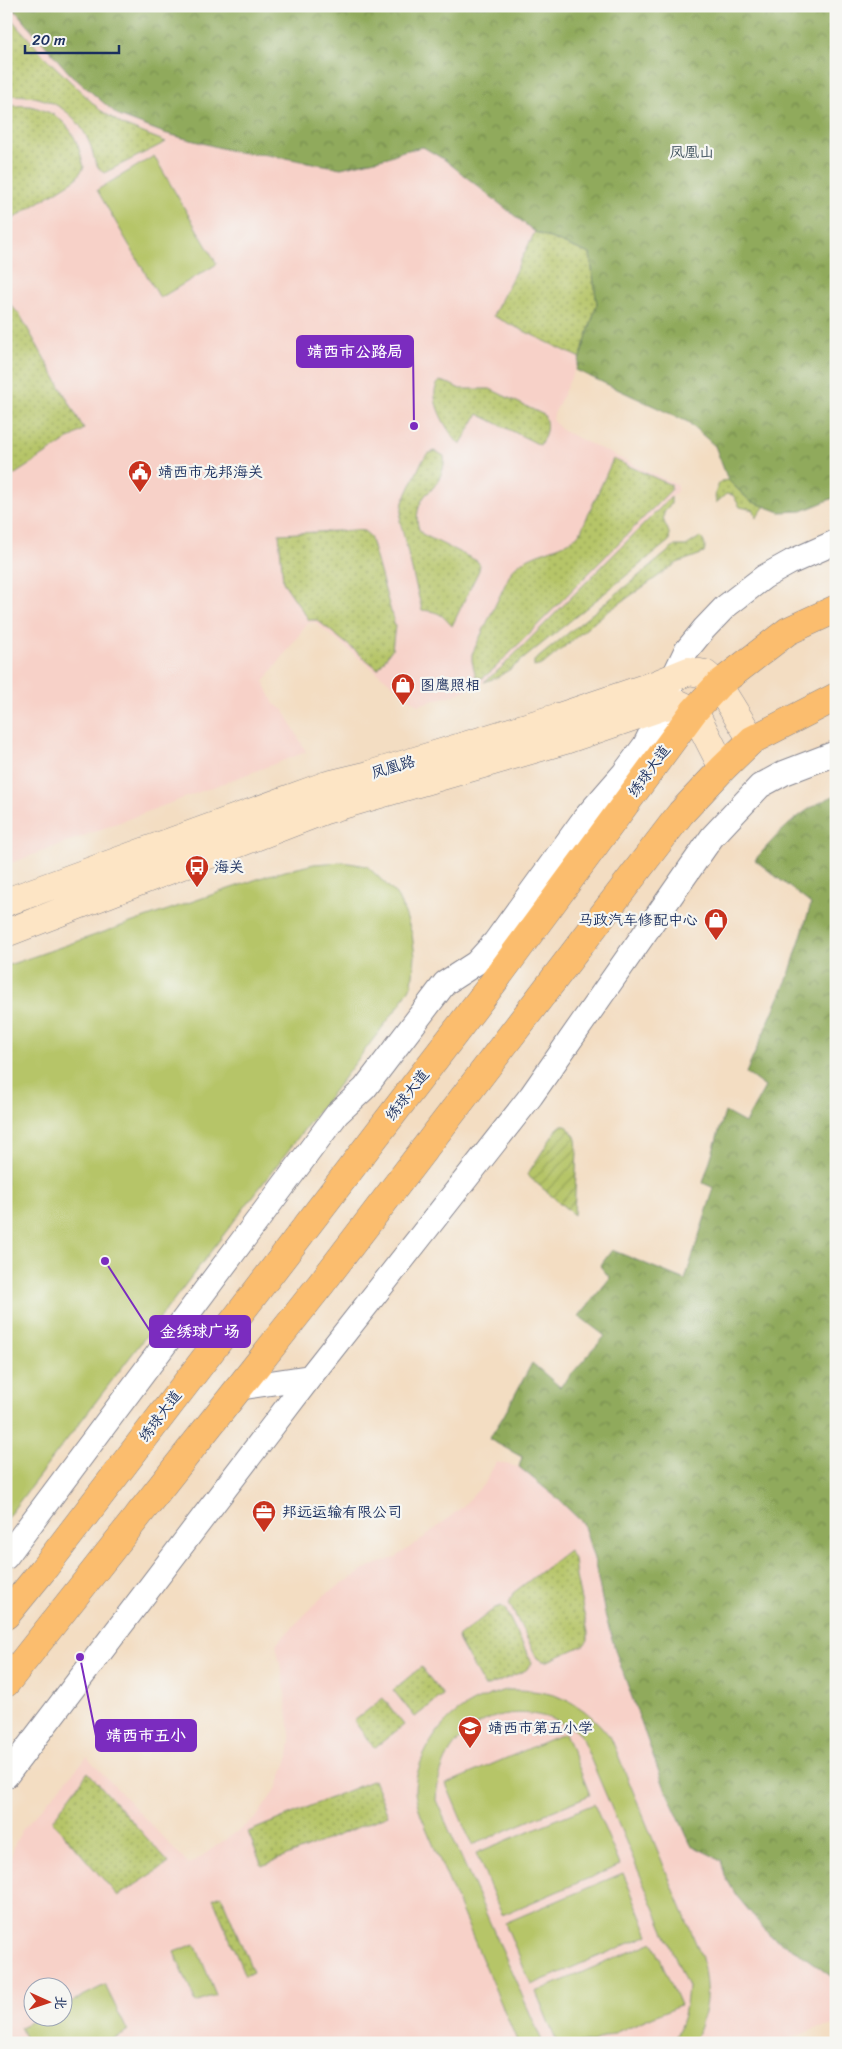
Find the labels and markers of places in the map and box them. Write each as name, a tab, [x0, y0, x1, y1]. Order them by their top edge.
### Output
callout: 靖西市公路局	[297, 336, 413, 367]
public building icon: 靖西市龙邦海关	[127, 459, 153, 493]
place label: 靖西市龙邦海关	[158, 459, 263, 485]
shop icon: 图鹰照相	[390, 672, 416, 706]
place label: 图鹰照相	[420, 672, 480, 698]
bus stop icon: 海关	[184, 854, 210, 888]
place label: 海关	[214, 854, 244, 880]
place label: 马政汽车修配中心	[578, 907, 698, 933]
shop icon: 马政汽车修配中心	[703, 907, 729, 941]
callout: 金绣球广场	[150, 1316, 250, 1347]
office icon: 邦远运输有限公司	[251, 1499, 277, 1533]
place label: 邦远运输有限公司	[282, 1499, 402, 1525]
school or university icon: 靖西市第五小学	[457, 1715, 483, 1749]
place label: 靖西市第五小学	[488, 1715, 593, 1741]
callout: 靖西市五小	[96, 1720, 196, 1751]

